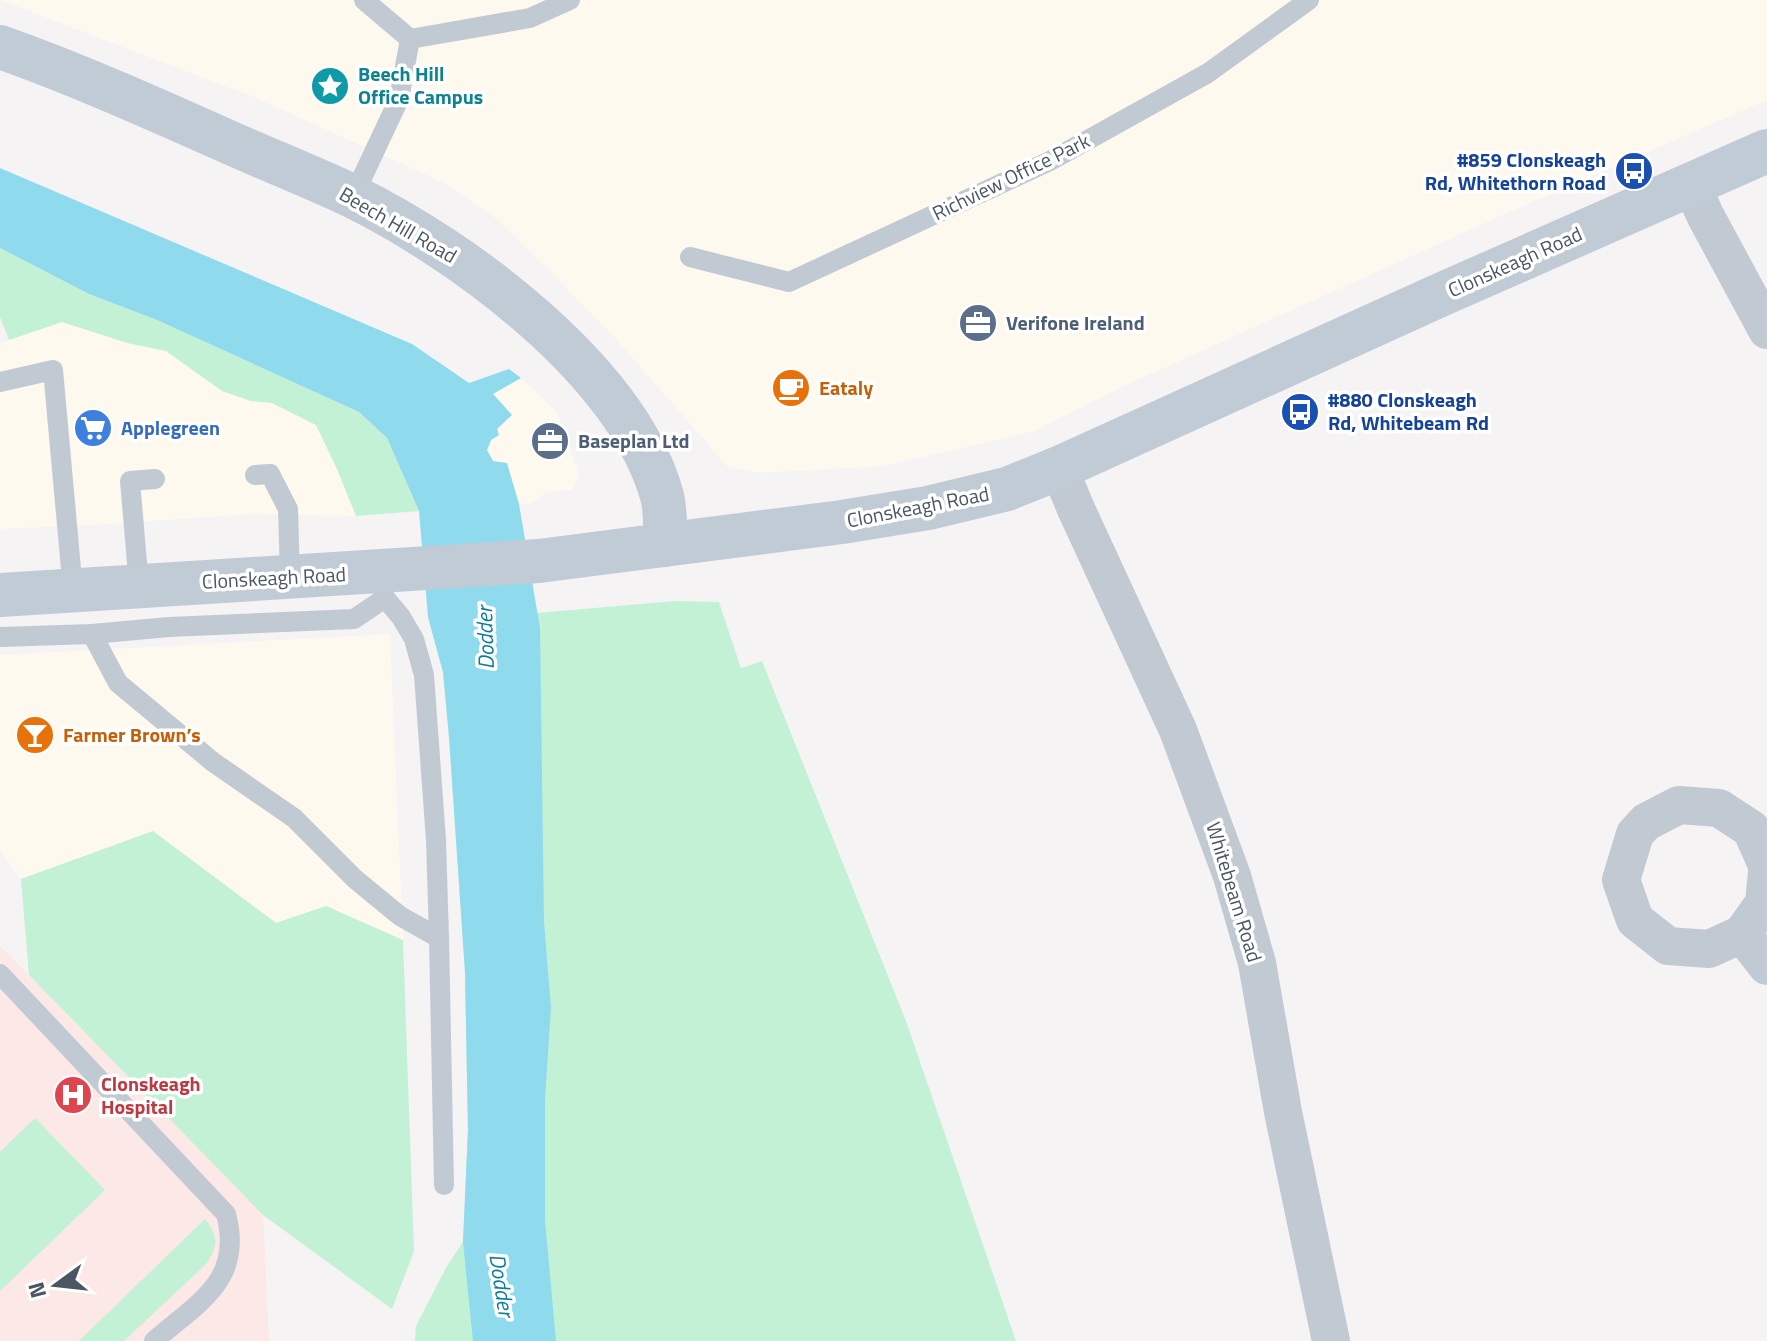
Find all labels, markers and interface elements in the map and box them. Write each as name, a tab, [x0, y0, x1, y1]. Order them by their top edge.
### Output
place label: Beech Hill Office Campus	[358, 58, 483, 112]
place icon: Beech Hill Office Campus	[309, 65, 351, 107]
street label: Richview Office Park	[927, 125, 1095, 228]
place label: #859 Clonskeagh Rd, Whitethorn Road	[1425, 144, 1606, 198]
bus stop icon: #859 Clonskeagh Rd, Whitethorn Road	[1613, 150, 1655, 192]
street label: Beech Hill Road	[334, 178, 463, 271]
street label: Clonskeagh Road	[1443, 218, 1587, 305]
office icon: Verifone Ireland	[957, 302, 999, 344]
place label: Verifone Ireland	[1006, 307, 1145, 338]
cafe icon: Eataly	[770, 367, 812, 409]
place label: Eataly	[819, 372, 873, 403]
place label: #880 Clonskeagh Rd, Whitebeam Rd	[1328, 384, 1489, 438]
bus stop icon: #880 Clonskeagh Rd, Whitebeam Rd	[1279, 391, 1321, 433]
supermarket icon: Applegreen	[72, 407, 114, 449]
place label: Applegreen	[121, 412, 220, 443]
office icon: Baseplan Ltd	[529, 420, 571, 462]
place label: Baseplan Ltd	[578, 425, 689, 456]
street label: Clonskeagh Road	[844, 478, 992, 535]
street label: Clonskeagh Road	[201, 558, 347, 597]
water label: Dodder	[467, 603, 503, 670]
bar icon: Farmer Brown’s	[14, 714, 56, 756]
place label: Farmer Brown’s	[63, 719, 201, 750]
street label: Whitebeam Road	[1198, 818, 1271, 966]
place label: Clonskeagh Hospital	[101, 1068, 201, 1122]
hospital icon: Clonskeagh Hospital	[52, 1074, 94, 1116]
north arrow	[16, 1245, 96, 1325]
water label: Dodder	[480, 1251, 524, 1322]
text: N	[18, 1278, 55, 1302]

